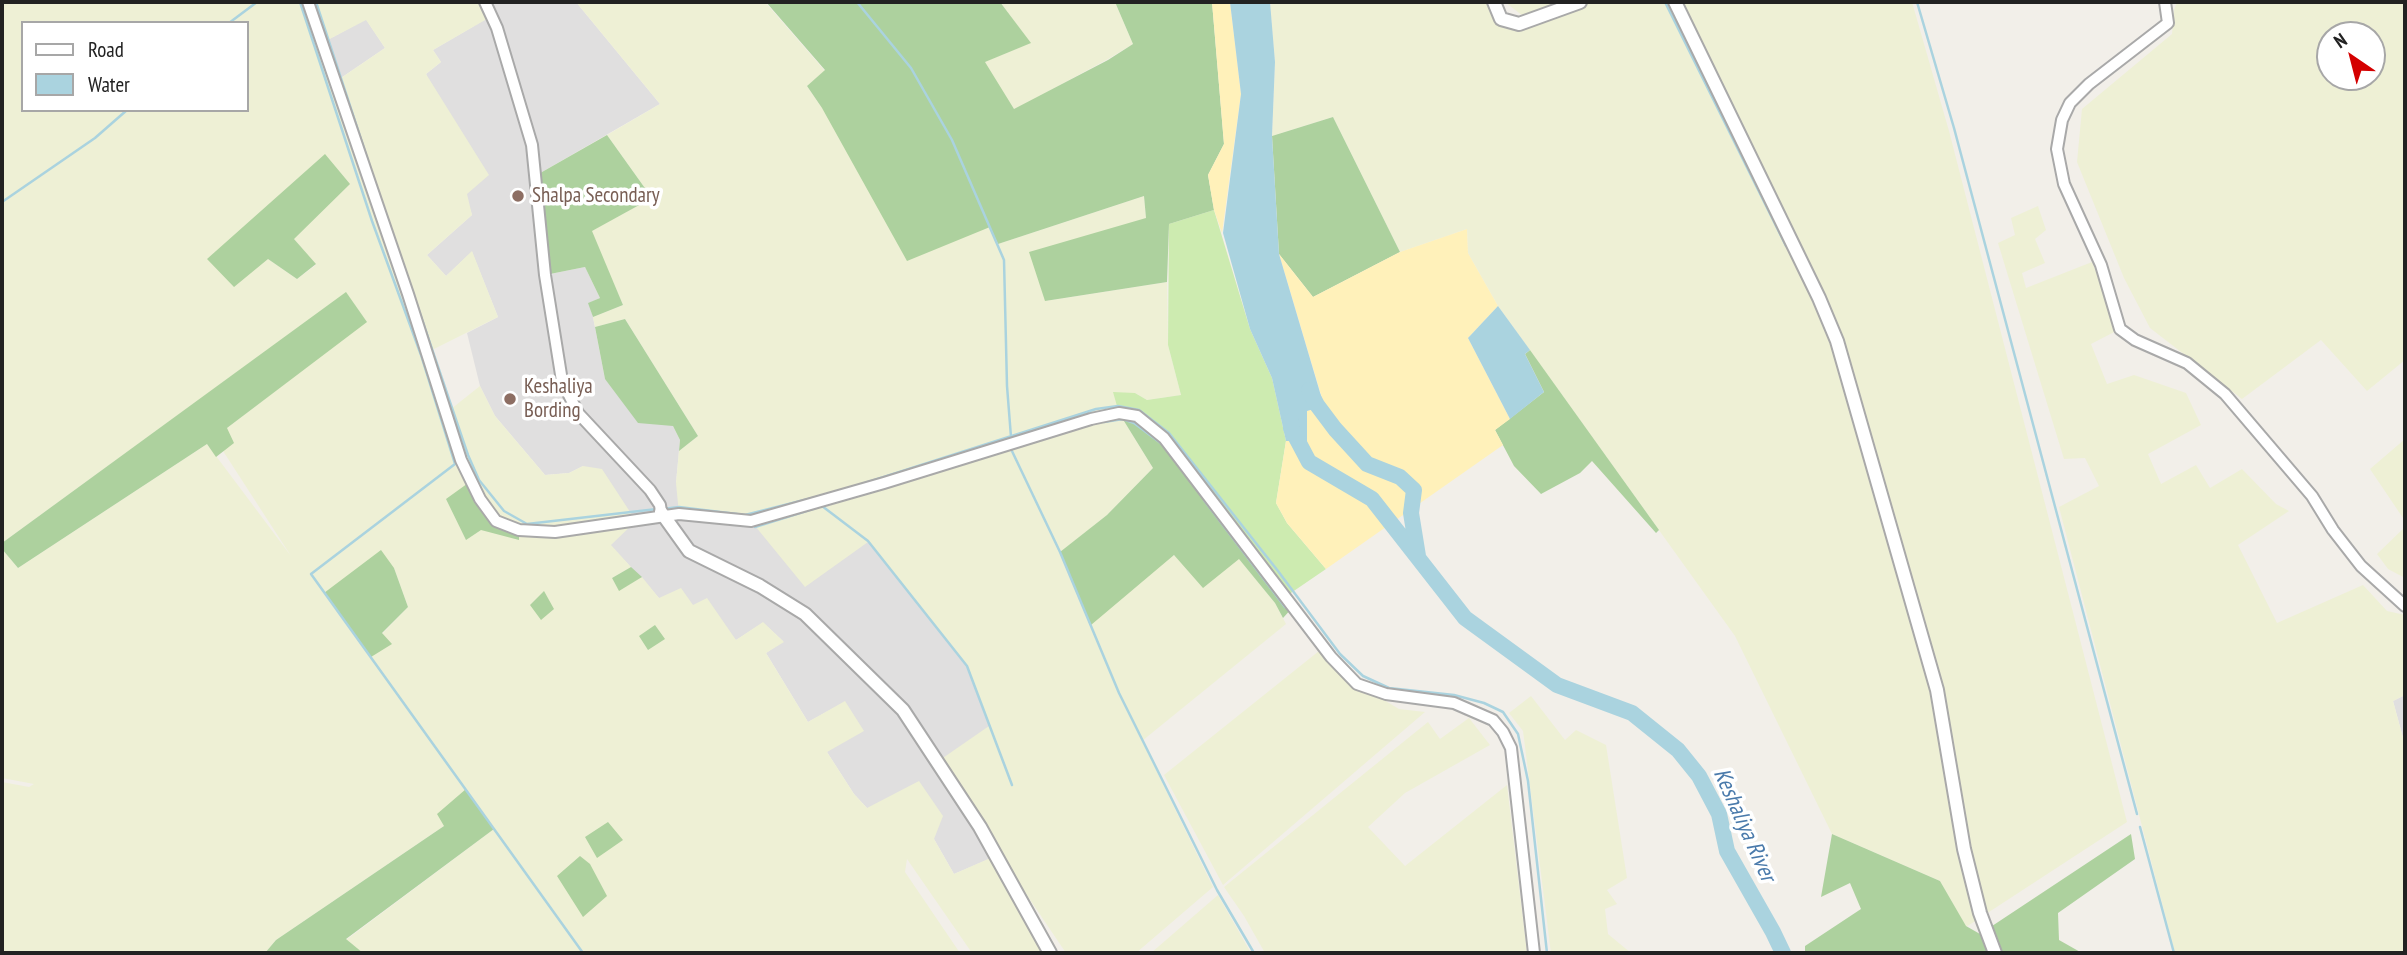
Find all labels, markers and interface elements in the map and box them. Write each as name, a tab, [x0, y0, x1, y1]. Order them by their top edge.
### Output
legend	[21, 21, 248, 112]
north arrow	[2316, 21, 2386, 91]
text: N	[2329, 28, 2351, 53]
text: Road	[88, 36, 124, 63]
text: Water	[88, 71, 130, 98]
place label: Shalpa Secondary	[532, 183, 660, 209]
marker: Shalpa Secondary	[510, 188, 526, 204]
place label: Keshaliya Bording	[524, 374, 593, 424]
marker: Keshaliya Bording	[502, 391, 518, 407]
water label: Keshaliya River	[1707, 764, 1781, 886]

